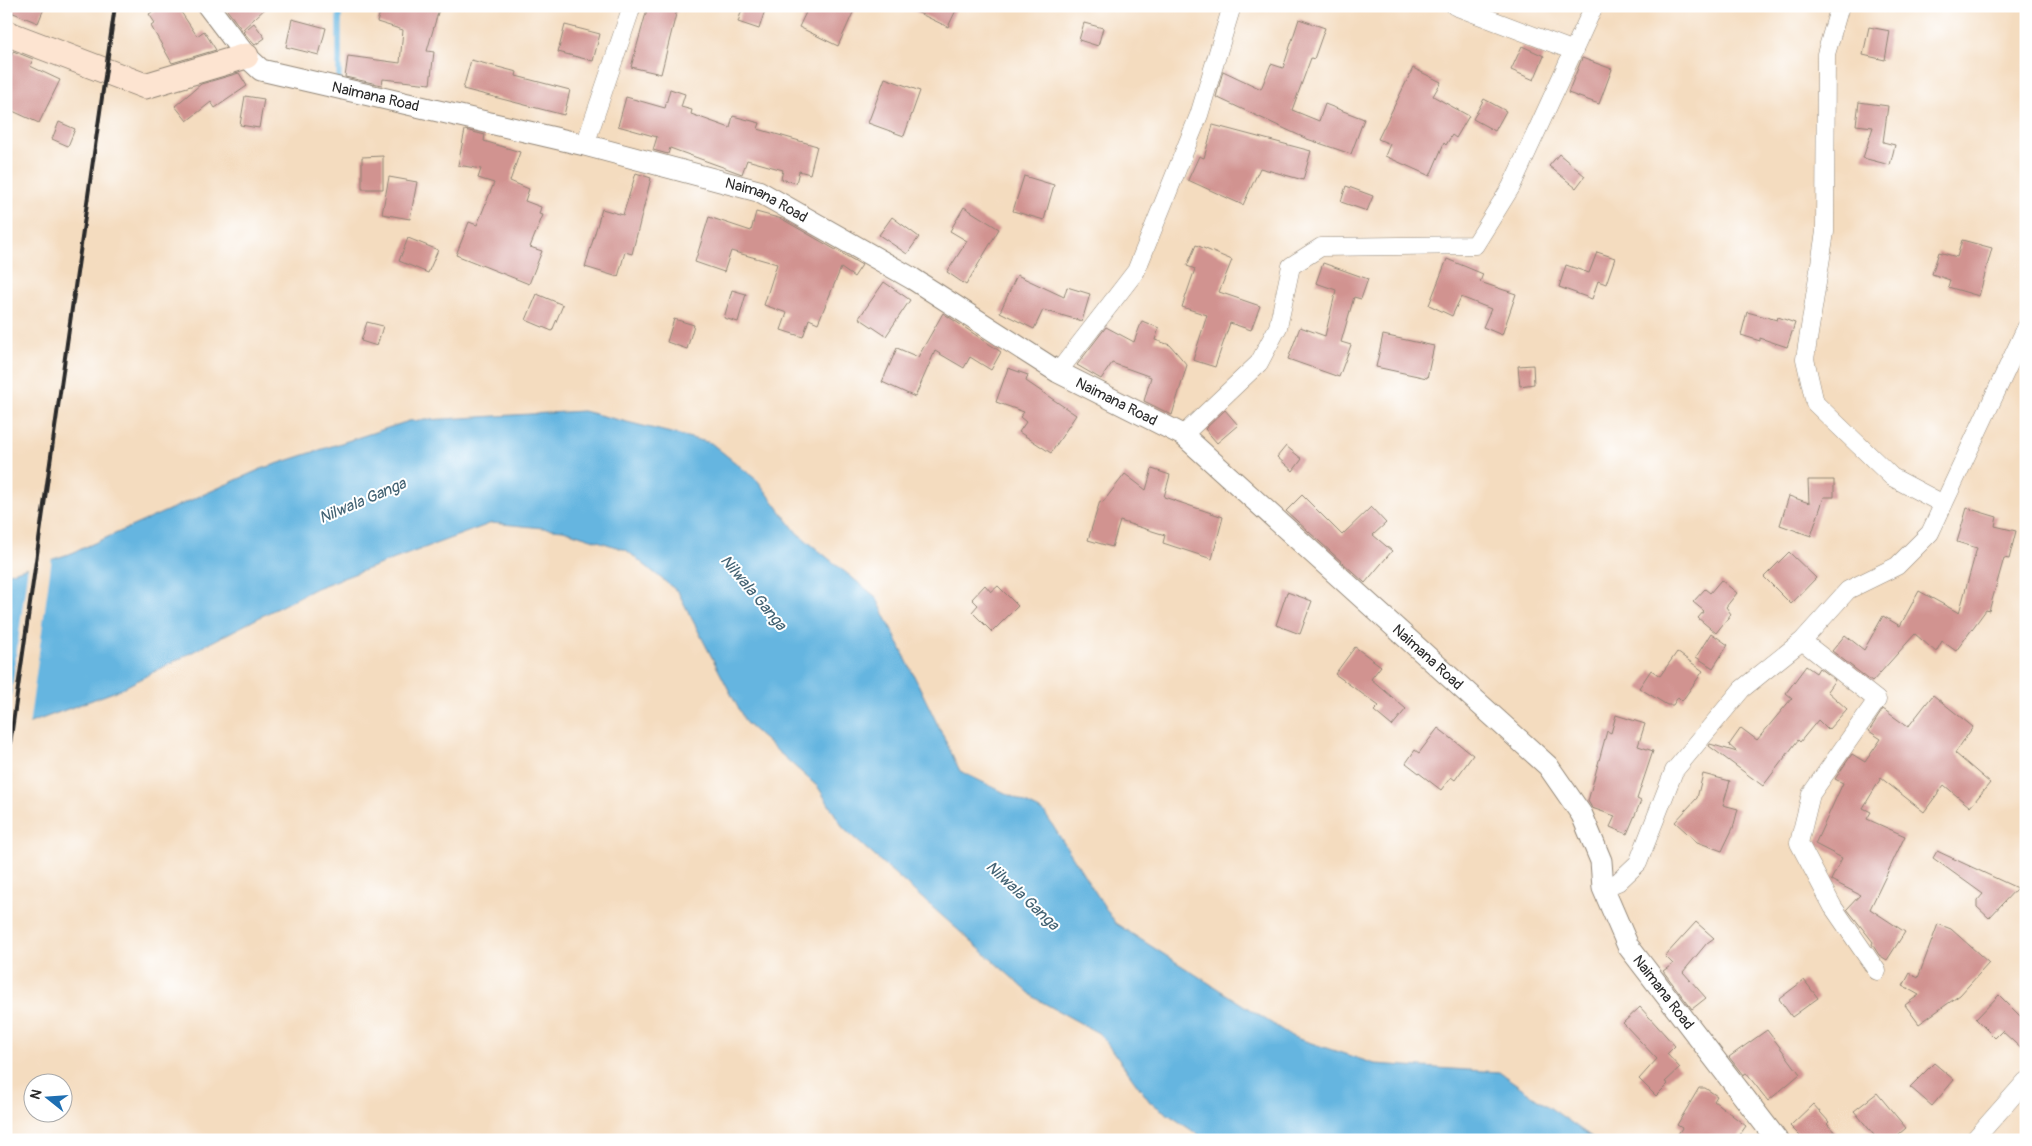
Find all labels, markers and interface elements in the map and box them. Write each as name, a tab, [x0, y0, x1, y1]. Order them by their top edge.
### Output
street label: Naimana Road	[330, 78, 421, 116]
street label: Naimana Road	[723, 174, 811, 227]
street label: Naimana Road	[1072, 373, 1160, 431]
water label: Nilwala Ganga	[316, 473, 410, 528]
water label: Nilwala Ganga	[716, 551, 792, 636]
street label: Naimana Road	[1388, 620, 1467, 694]
water label: Nilwala Ganga	[982, 857, 1064, 936]
street label: Naimana Road	[1628, 951, 1698, 1034]
north arrow	[22, 1074, 72, 1124]
text: N	[27, 1087, 46, 1101]

